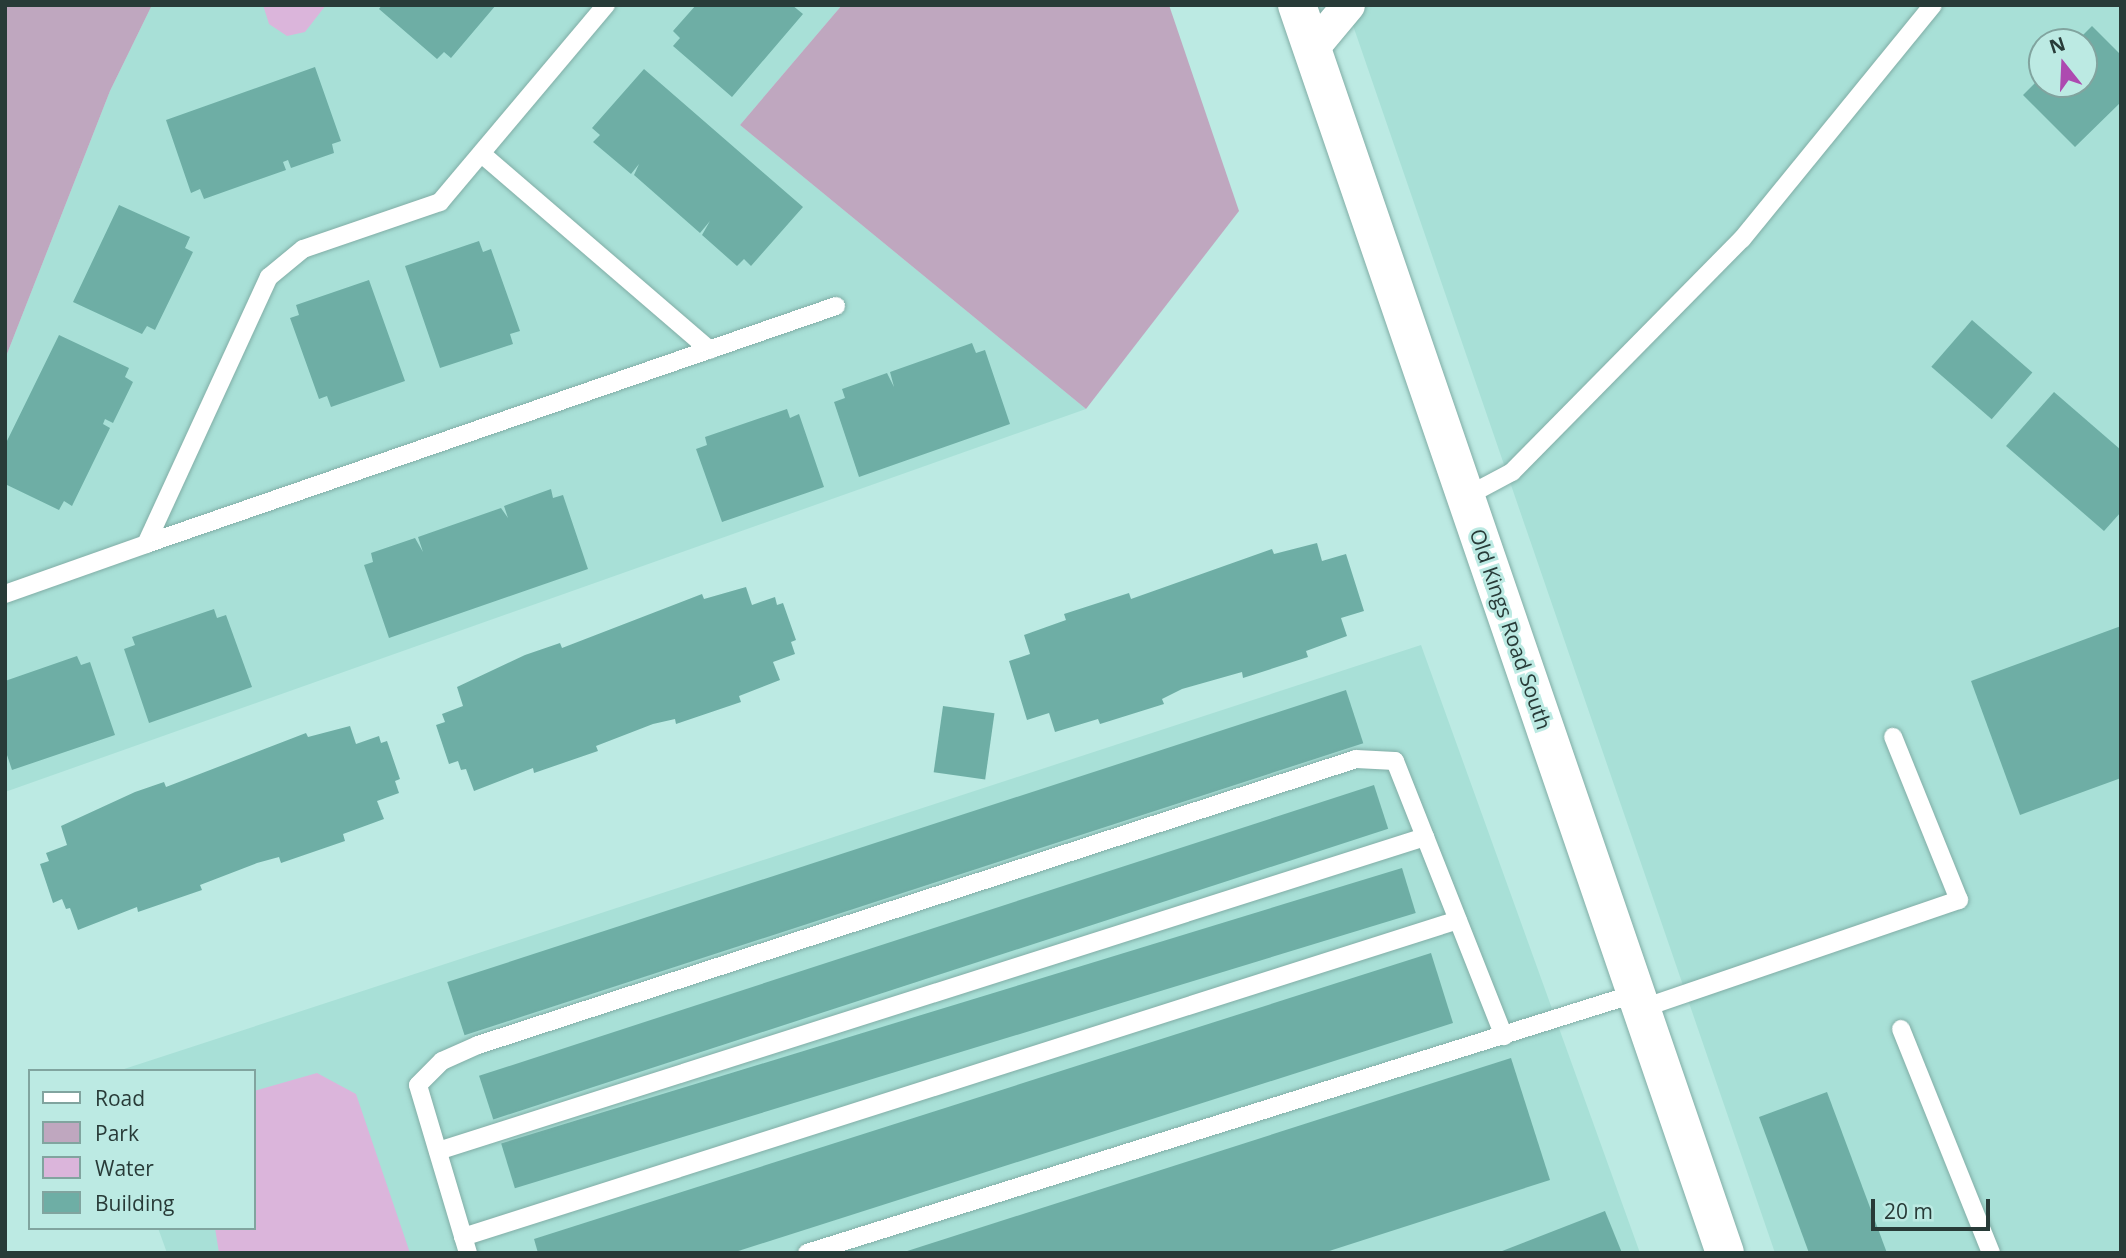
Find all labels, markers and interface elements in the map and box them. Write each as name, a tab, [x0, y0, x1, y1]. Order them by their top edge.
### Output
north arrow	[2028, 28, 2098, 98]
text: N	[2046, 30, 2068, 60]
street label: Old Kings Road South	[1465, 525, 1557, 733]
legend	[28, 1069, 256, 1230]
text: Road	[95, 1084, 145, 1112]
text: Park	[95, 1119, 139, 1147]
text: Water	[95, 1154, 154, 1182]
scale bar	[1874, 1184, 1993, 1228]
text: Building	[95, 1189, 174, 1217]
text: 20 m	[1884, 1197, 1933, 1225]

